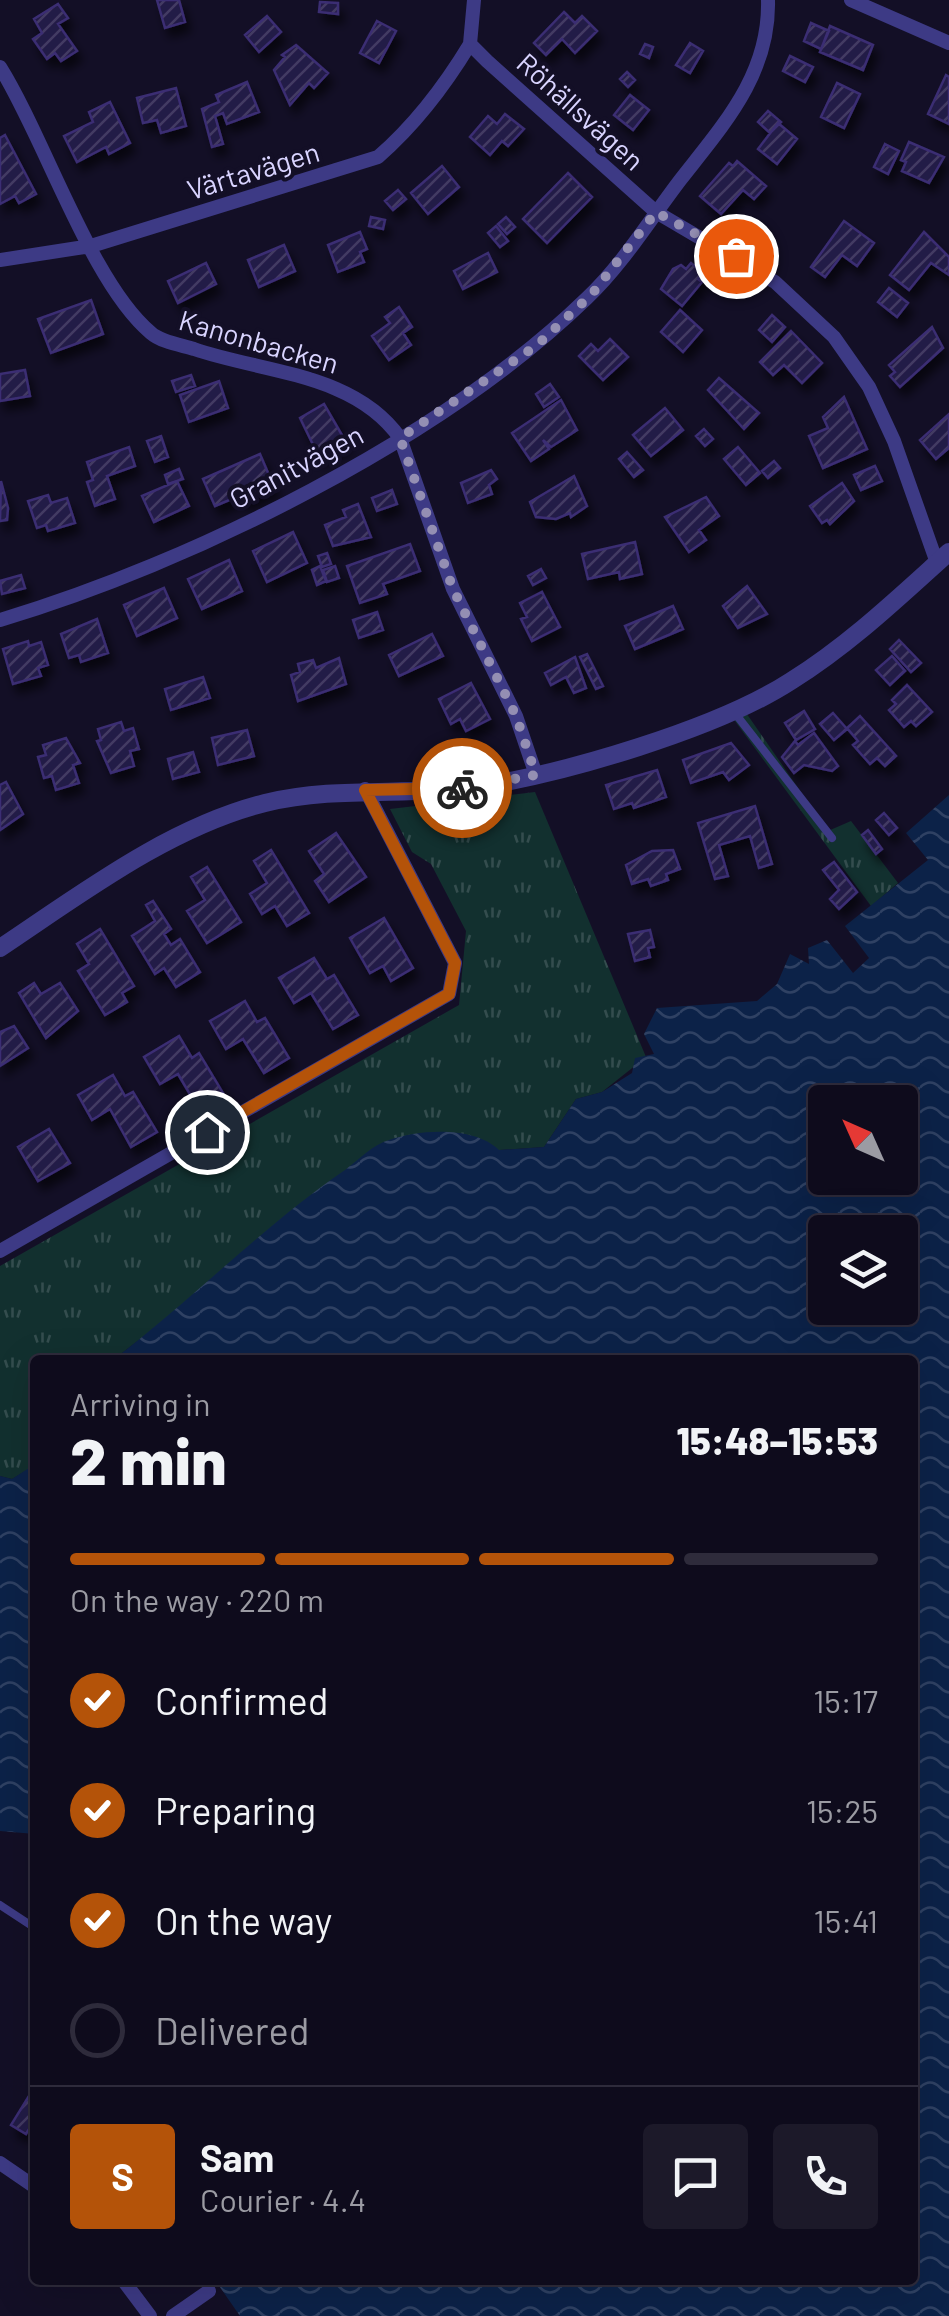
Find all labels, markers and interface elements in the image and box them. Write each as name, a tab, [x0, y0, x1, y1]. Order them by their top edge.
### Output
street label: Röhällsvägen	[510, 45, 652, 177]
street label: Värtavägen	[183, 134, 323, 206]
pin	[694, 214, 779, 299]
icon: bag	[709, 229, 764, 284]
street label: Kanonbacken	[175, 302, 343, 380]
street label: Granitvägen	[223, 417, 369, 515]
courier	[412, 738, 512, 838]
icon: bike	[435, 761, 490, 816]
north arrow	[808, 1085, 918, 1195]
map controls	[808, 1085, 918, 1325]
pin	[165, 1090, 250, 1175]
icon: home	[180, 1105, 235, 1160]
button: layers	[808, 1215, 918, 1325]
text: Arriving in	[70, 1384, 210, 1422]
text: 15:48–15:53	[676, 1417, 878, 1463]
text: 2 min	[70, 1420, 227, 1498]
text: On the way · 220 m	[70, 1580, 324, 1618]
icon: check	[70, 1673, 125, 1728]
text: Confirmed	[155, 1677, 328, 1723]
text: 15:17	[813, 1681, 878, 1719]
icon: check	[70, 1783, 125, 1838]
text: Preparing	[155, 1787, 316, 1833]
text: 15:25	[806, 1791, 878, 1829]
icon: check	[70, 1893, 125, 1948]
text: On the way	[155, 1897, 332, 1943]
text: 15:41	[814, 1901, 878, 1939]
text: Delivered	[155, 2007, 309, 2053]
button: chat	[643, 2124, 748, 2229]
button: phone	[773, 2124, 878, 2229]
text: Sam	[200, 2134, 274, 2180]
text: S	[111, 2153, 134, 2199]
text: Courier · 4.4	[200, 2180, 366, 2218]

